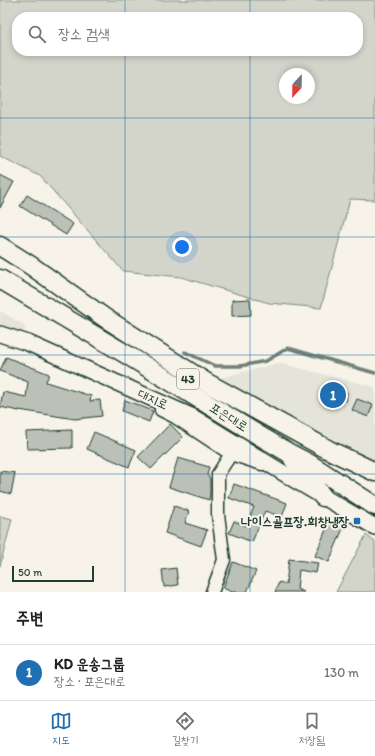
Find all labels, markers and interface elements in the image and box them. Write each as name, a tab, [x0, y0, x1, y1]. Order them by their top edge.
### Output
search box	[12, 12, 363, 56]
icon: search	[26, 23, 48, 45]
text: 장소 검색	[58, 25, 110, 43]
north arrow	[279, 68, 315, 104]
your location	[172, 237, 192, 257]
road number: 43	[177, 369, 199, 389]
pin: 1	[320, 380, 346, 410]
street label: 대지로	[136, 386, 170, 412]
street label: 포은대로	[207, 400, 251, 434]
place label: 나이스골프장.희창냉장	[240, 514, 350, 529]
marker: 나이스골프장.희창냉장	[352, 516, 362, 526]
scale bar	[12, 564, 94, 583]
text: 50 m	[18, 566, 42, 579]
text: 주변	[16, 608, 43, 628]
text: KD 운송그룹	[54, 655, 125, 673]
text: 1	[26, 665, 32, 680]
text: 130 m	[324, 665, 359, 680]
text: 장소 · 포은대로	[54, 674, 126, 689]
tab: 지도	[50, 710, 72, 748]
tab: 길찾기	[172, 710, 198, 748]
tab: 저장됨	[298, 710, 325, 748]

